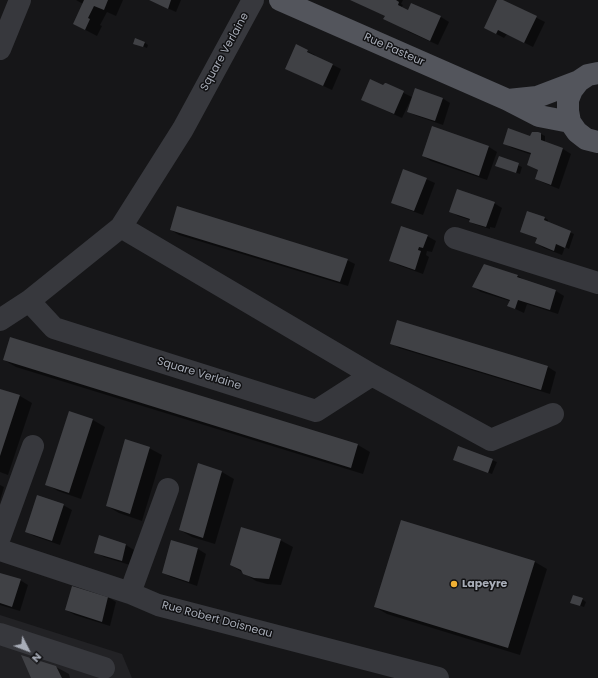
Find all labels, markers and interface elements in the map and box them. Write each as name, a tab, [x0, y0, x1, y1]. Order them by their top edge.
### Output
street label: Square Verlaine	[198, 11, 252, 93]
street label: Rue Pasteur	[362, 31, 426, 69]
street label: Square Verlaine	[155, 355, 243, 393]
place label: Lapeyre	[462, 577, 507, 591]
marker: Lapeyre	[449, 579, 459, 589]
street label: Rue Robert Doisneau	[160, 599, 274, 641]
north arrow	[8, 630, 48, 670]
text: N	[28, 650, 46, 666]

